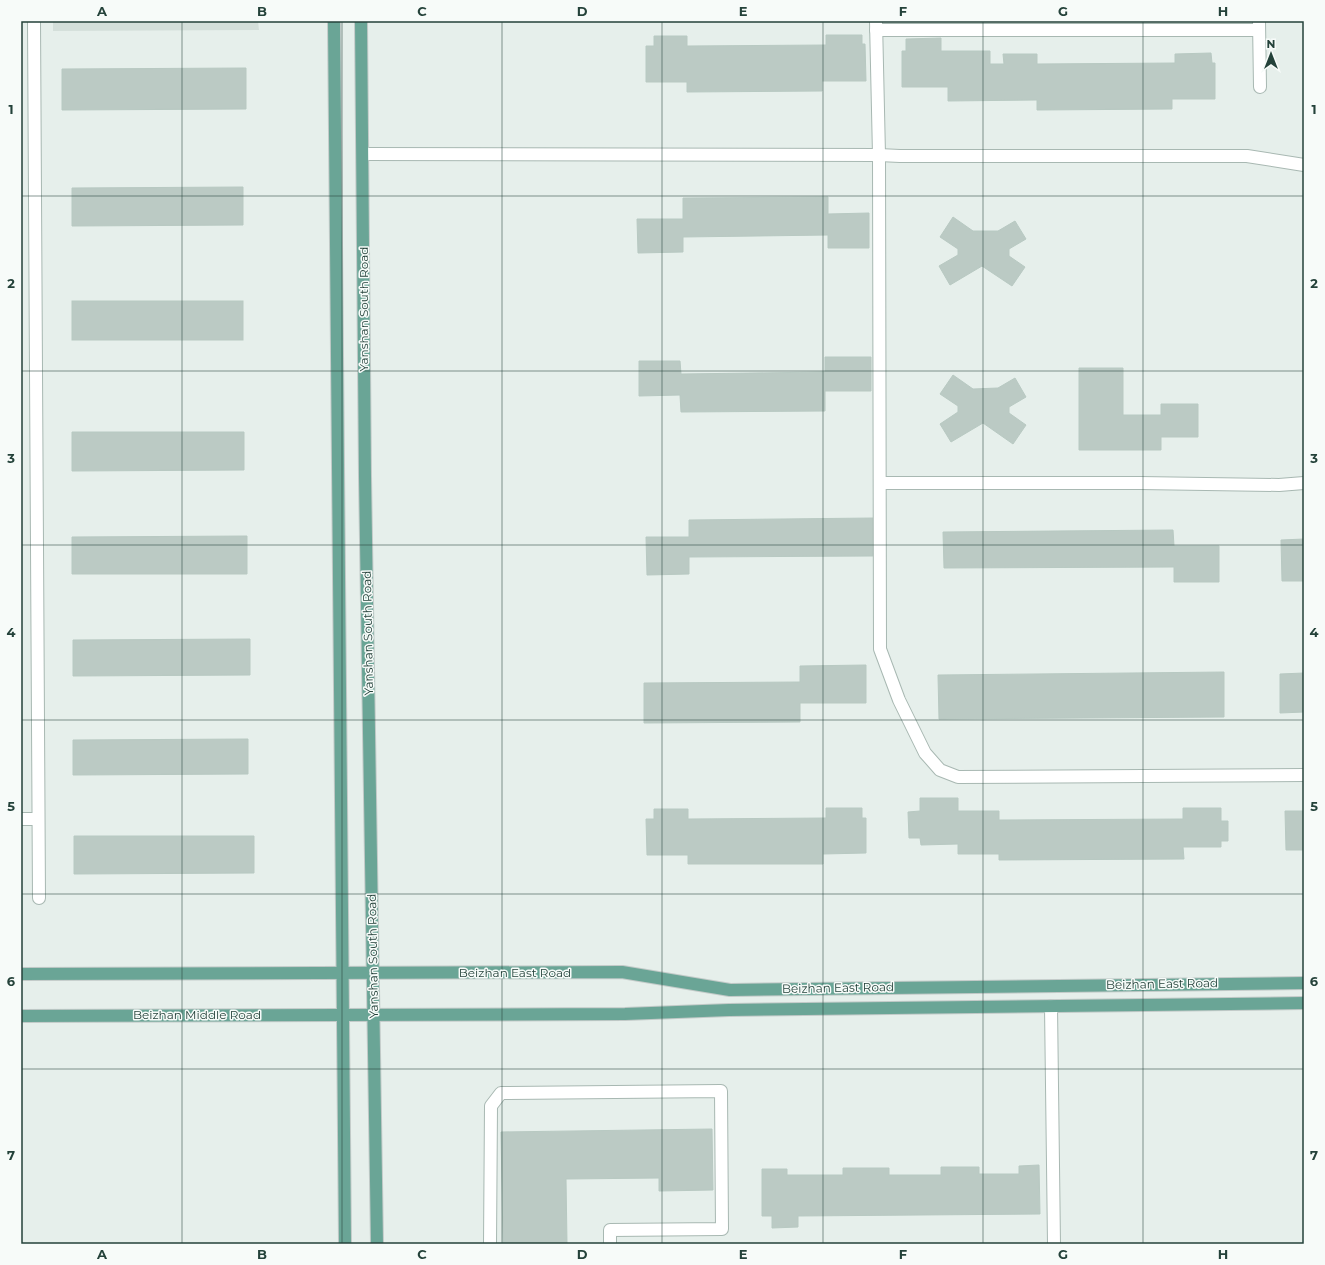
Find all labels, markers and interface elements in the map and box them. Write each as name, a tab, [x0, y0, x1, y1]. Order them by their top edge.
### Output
text: A	[96, 3, 108, 19]
text: B	[257, 3, 267, 19]
text: C	[417, 3, 427, 19]
text: D	[577, 3, 588, 19]
text: E	[739, 3, 748, 19]
text: F	[899, 3, 907, 19]
text: G	[1058, 3, 1068, 19]
text: H	[1218, 3, 1228, 19]
north arrow	[1251, 34, 1291, 74]
text: N	[1267, 37, 1275, 51]
text: 1	[8, 101, 14, 117]
text: 1	[1311, 101, 1317, 117]
street label: Yanshan South Road	[356, 247, 371, 371]
text: 2	[7, 275, 15, 291]
text: 2	[1310, 275, 1318, 291]
text: 3	[6, 450, 15, 466]
text: 3	[1309, 450, 1318, 466]
street label: Yanshan South Road	[359, 570, 376, 696]
text: 4	[7, 624, 16, 640]
text: 4	[1310, 624, 1319, 640]
text: 5	[7, 798, 15, 814]
text: 5	[1310, 798, 1318, 814]
street label: Yanshan South Road	[364, 893, 381, 1019]
street label: Beizhan East Road	[459, 965, 571, 980]
text: 6	[7, 973, 16, 989]
text: 6	[1310, 973, 1319, 989]
street label: Beizhan East Road	[1106, 975, 1218, 992]
street label: Beizhan East Road	[782, 979, 894, 996]
street label: Beizhan Middle Road	[133, 1007, 261, 1022]
text: 7	[7, 1147, 15, 1163]
text: 7	[1310, 1147, 1318, 1163]
text: A	[96, 1246, 108, 1262]
text: B	[257, 1246, 267, 1262]
text: C	[417, 1246, 427, 1262]
text: D	[577, 1246, 588, 1262]
text: E	[739, 1246, 748, 1262]
text: F	[899, 1246, 907, 1262]
text: G	[1058, 1246, 1068, 1262]
text: H	[1218, 1246, 1228, 1262]

